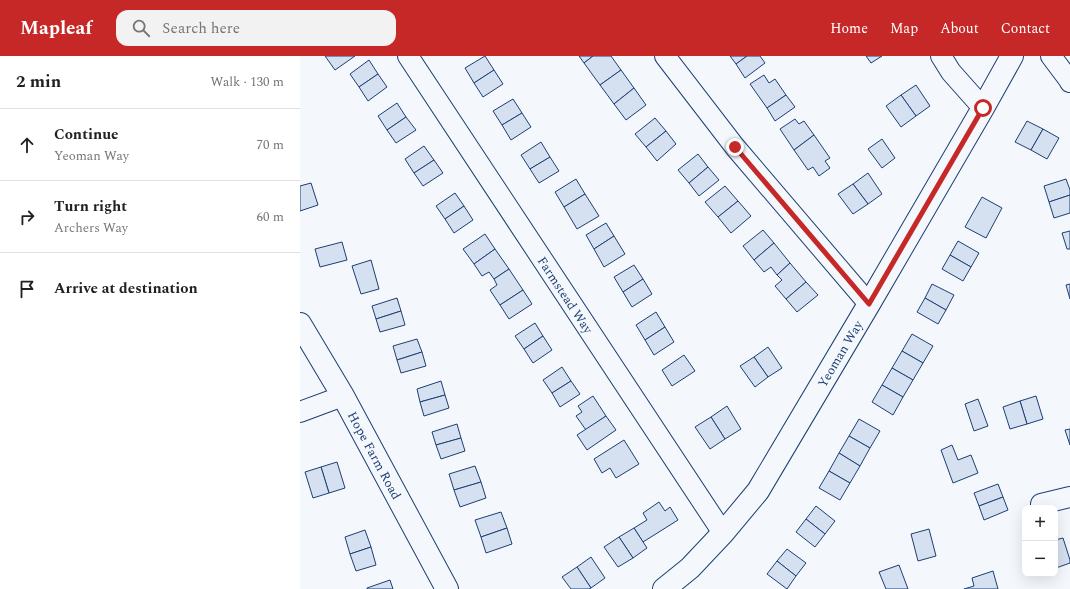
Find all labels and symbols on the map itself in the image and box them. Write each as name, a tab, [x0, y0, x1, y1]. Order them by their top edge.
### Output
route start	[974, 99, 992, 117]
route end	[726, 138, 744, 156]
street label: Farmstead Way	[532, 253, 598, 338]
street label: Yeoman Way	[813, 316, 869, 391]
street label: Hope Farm Road	[342, 408, 406, 503]

